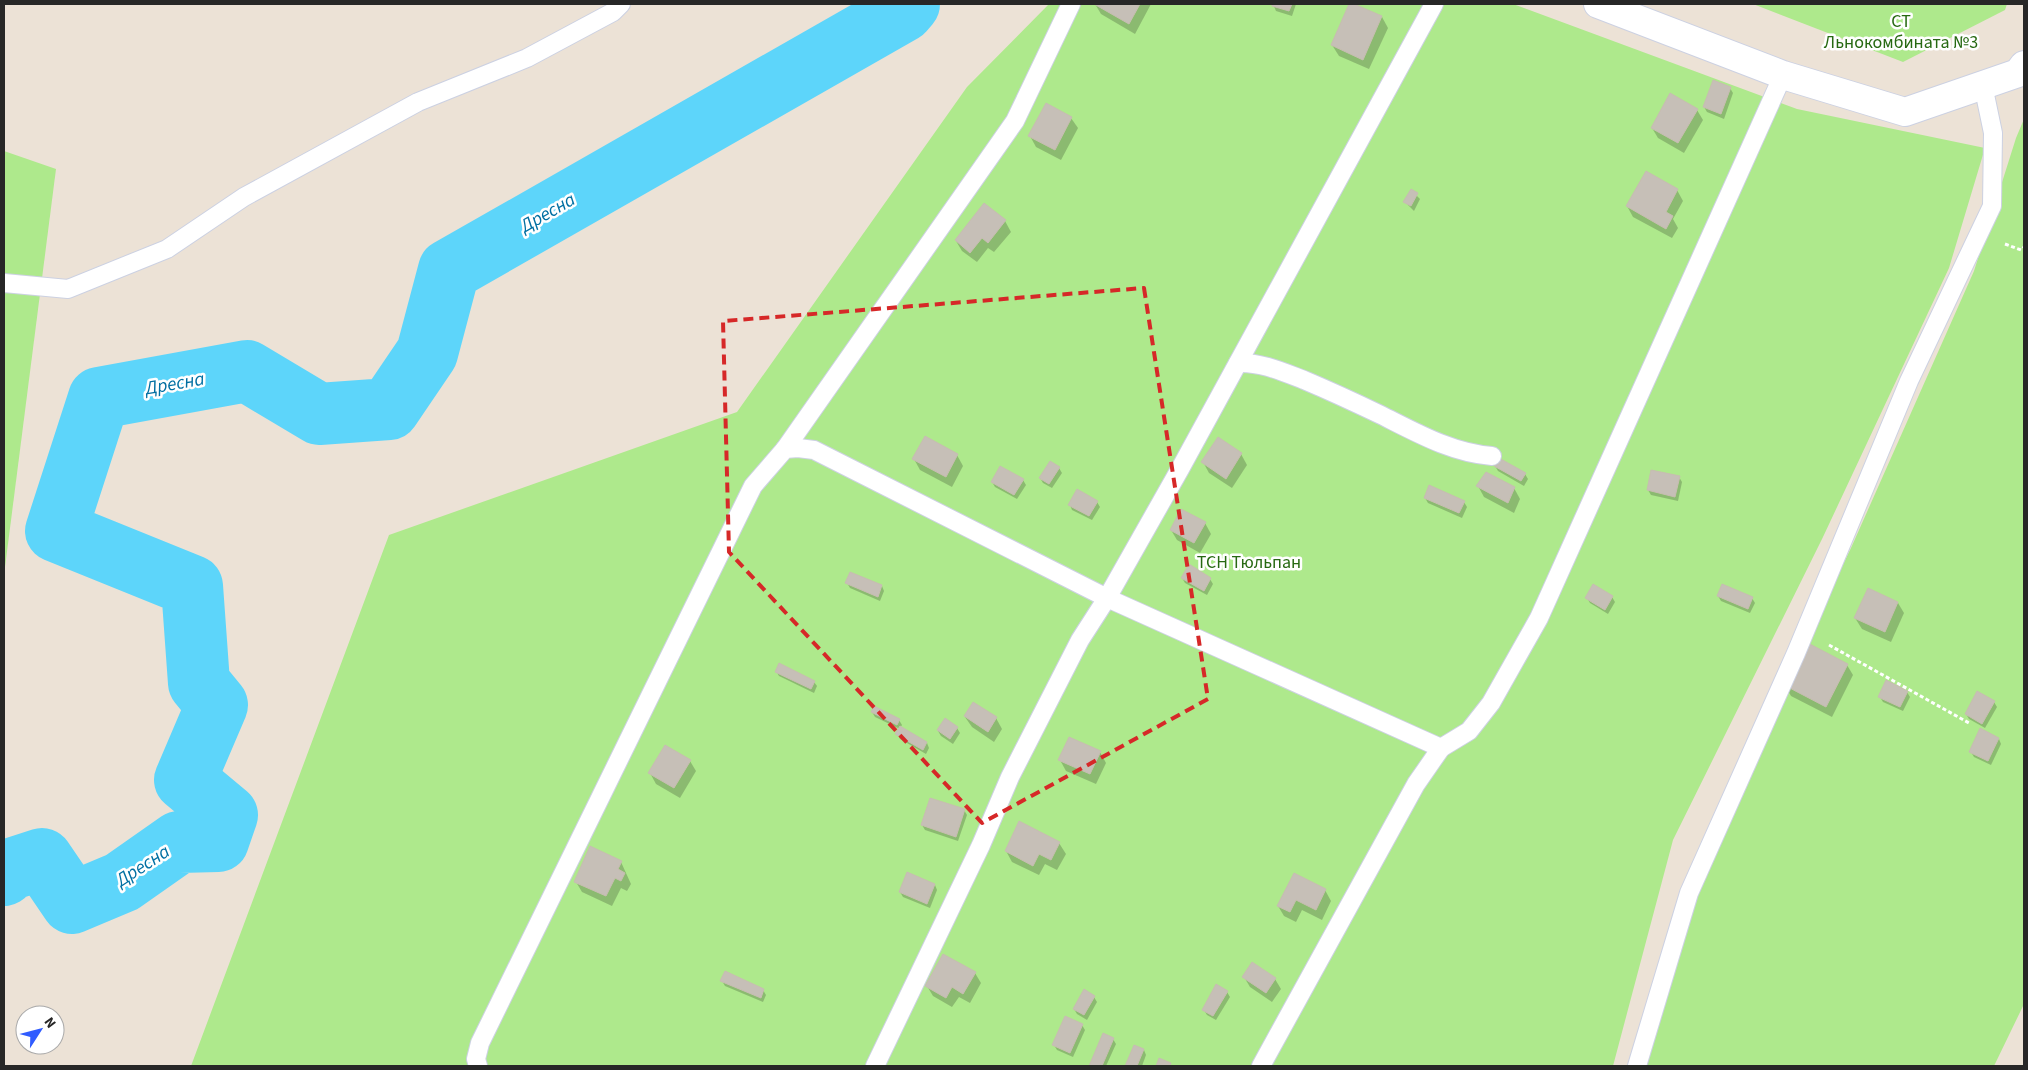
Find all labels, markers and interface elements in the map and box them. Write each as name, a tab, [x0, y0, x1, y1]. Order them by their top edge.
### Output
park label: СТ Льнокомбината №3	[1824, 9, 1978, 55]
water label: Дресна	[514, 186, 581, 240]
water label: Дресна	[142, 366, 207, 403]
park label: ТСН Тюльпан	[1197, 550, 1301, 575]
water label: Дресна	[110, 838, 175, 894]
north arrow	[15, 1005, 65, 1055]
text: N	[39, 1013, 61, 1033]

